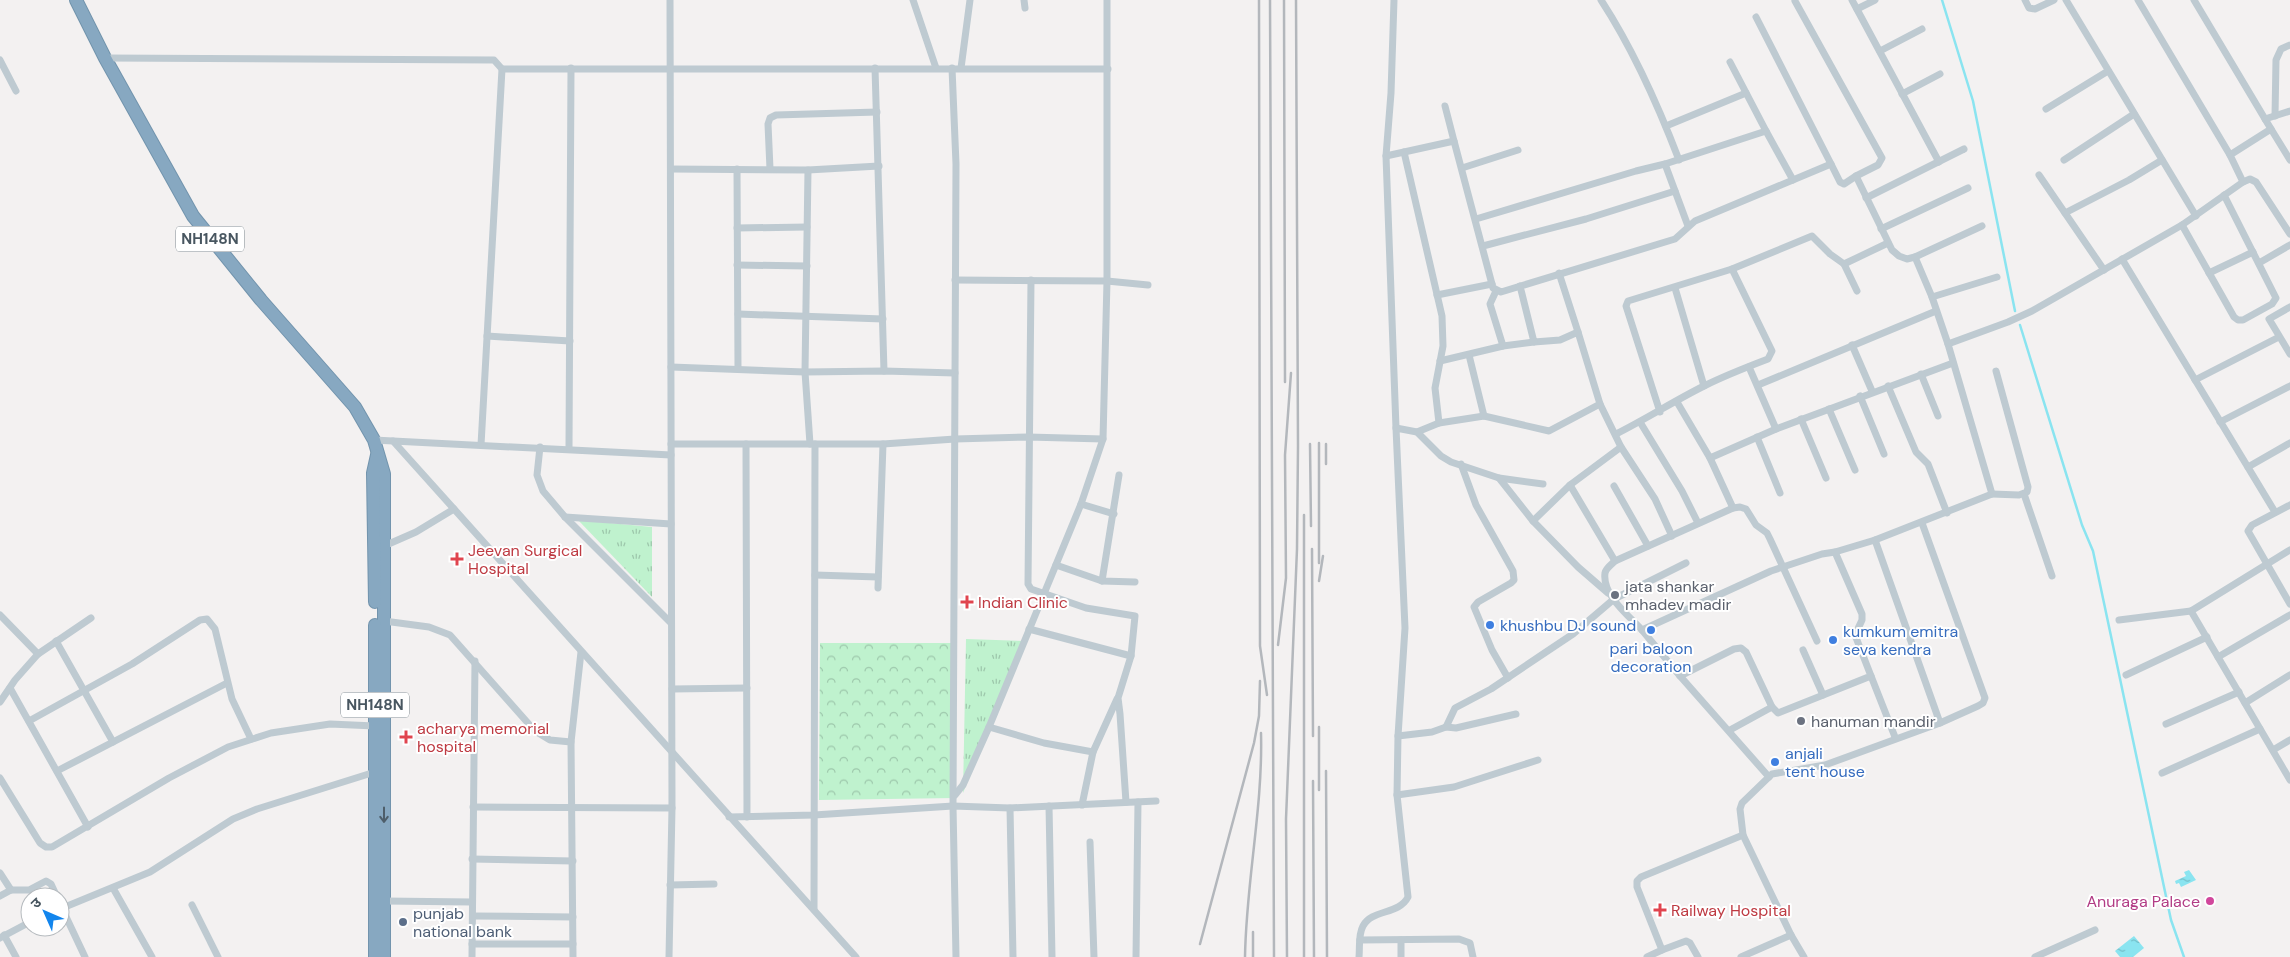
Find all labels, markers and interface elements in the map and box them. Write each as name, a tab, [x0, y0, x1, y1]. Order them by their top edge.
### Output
road number: NH148N	[176, 226, 244, 252]
place label: Jeevan Surgical Hospital	[468, 540, 582, 579]
marker: Jeevan Surgical Hospital	[450, 552, 464, 566]
place label: jata shankar mhadev madir	[1624, 576, 1731, 615]
marker: jata shankar mhadev madir	[1609, 589, 1621, 601]
place label: Indian Clinic	[978, 592, 1068, 613]
marker: Indian Clinic	[960, 595, 974, 609]
place label: khushbu DJ sound	[1500, 615, 1636, 636]
marker: khushbu DJ sound	[1484, 619, 1496, 631]
place label: kumkum emitra seva kendra	[1843, 621, 1958, 660]
marker: pari baloon decoration	[1645, 624, 1657, 636]
marker: kumkum emitra seva kendra	[1827, 634, 1839, 646]
place label: pari baloon decoration	[1609, 638, 1693, 677]
road number: NH148N	[341, 692, 409, 718]
place label: hanuman mandir	[1811, 711, 1936, 732]
marker: hanuman mandir	[1795, 715, 1807, 727]
place label: acharya memorial hospital	[417, 718, 549, 757]
marker: acharya memorial hospital	[399, 730, 413, 744]
place label: anjali tent house	[1785, 743, 1865, 782]
marker: anjali tent house	[1769, 756, 1781, 768]
one-way arrow	[379, 806, 389, 823]
north arrow	[20, 887, 70, 937]
place label: Anuraga Palace	[2086, 891, 2200, 912]
text: उ	[27, 893, 46, 912]
marker: Anuraga Palace	[2204, 895, 2216, 907]
place label: Railway Hospital	[1671, 900, 1791, 921]
place label: punjab national bank	[413, 903, 512, 942]
marker: Railway Hospital	[1653, 903, 1667, 917]
marker: punjab national bank	[397, 916, 409, 928]

